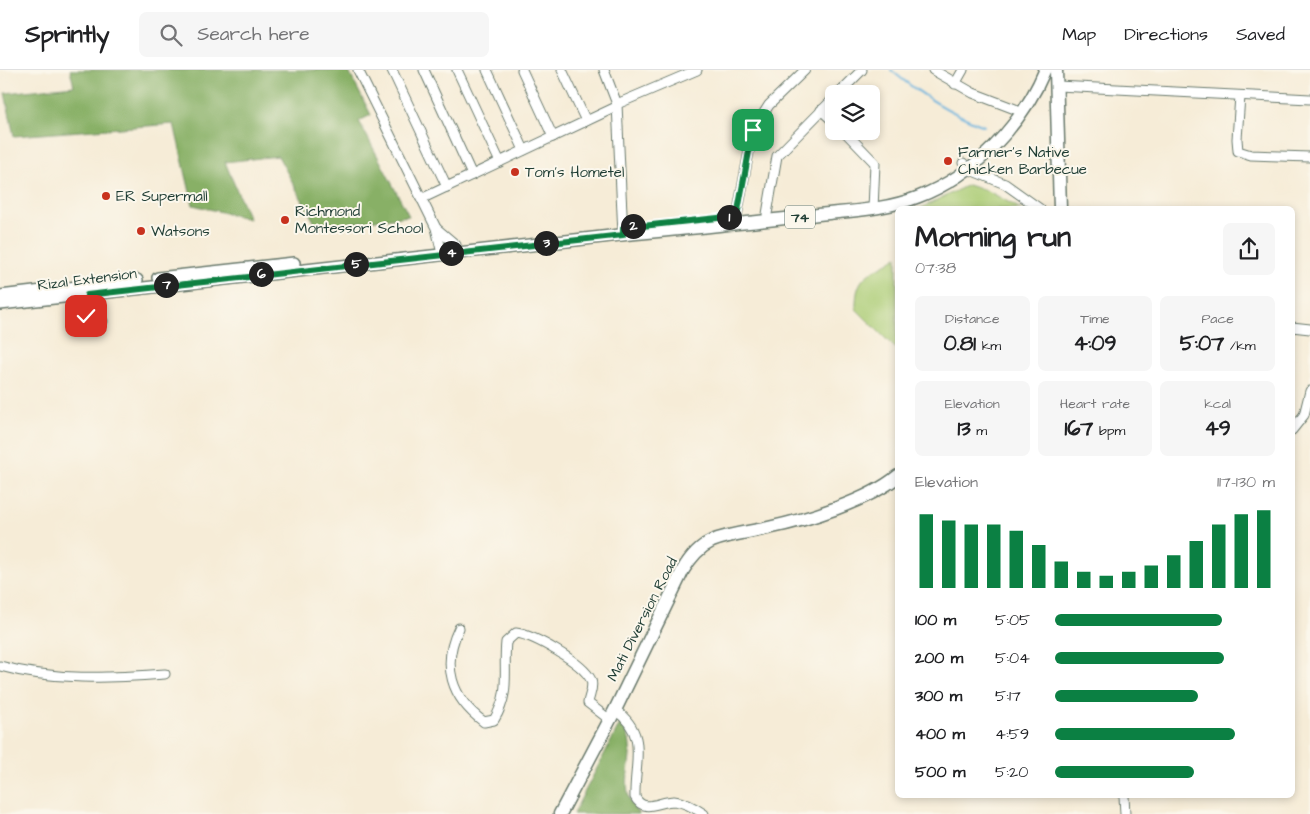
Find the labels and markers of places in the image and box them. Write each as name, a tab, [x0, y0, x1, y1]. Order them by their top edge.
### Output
pin	[732, 109, 774, 151]
place label: Farmer’s Native Chicken Barbecue	[958, 142, 1087, 180]
marker: Farmer’s Native Chicken Barbecue	[942, 155, 954, 167]
place label: Tom's Hometel	[525, 162, 624, 183]
marker: Tom's Hometel	[509, 166, 521, 178]
place label: ER Supermall	[116, 186, 208, 207]
marker: ER Supermall	[100, 190, 112, 202]
place label: Richmond Montessori School	[295, 201, 423, 239]
pin: 1	[716, 204, 742, 230]
marker: Richmond Montessori School	[279, 214, 291, 226]
pin: 2	[620, 214, 646, 238]
place label: Watsons	[151, 221, 210, 242]
marker: Watsons	[135, 225, 147, 237]
pin: 3	[534, 230, 558, 256]
pin: 4	[438, 240, 464, 266]
pin: 5	[344, 252, 368, 276]
pin: 6	[248, 262, 274, 286]
pin: 7	[154, 272, 178, 298]
pin	[65, 295, 107, 337]

